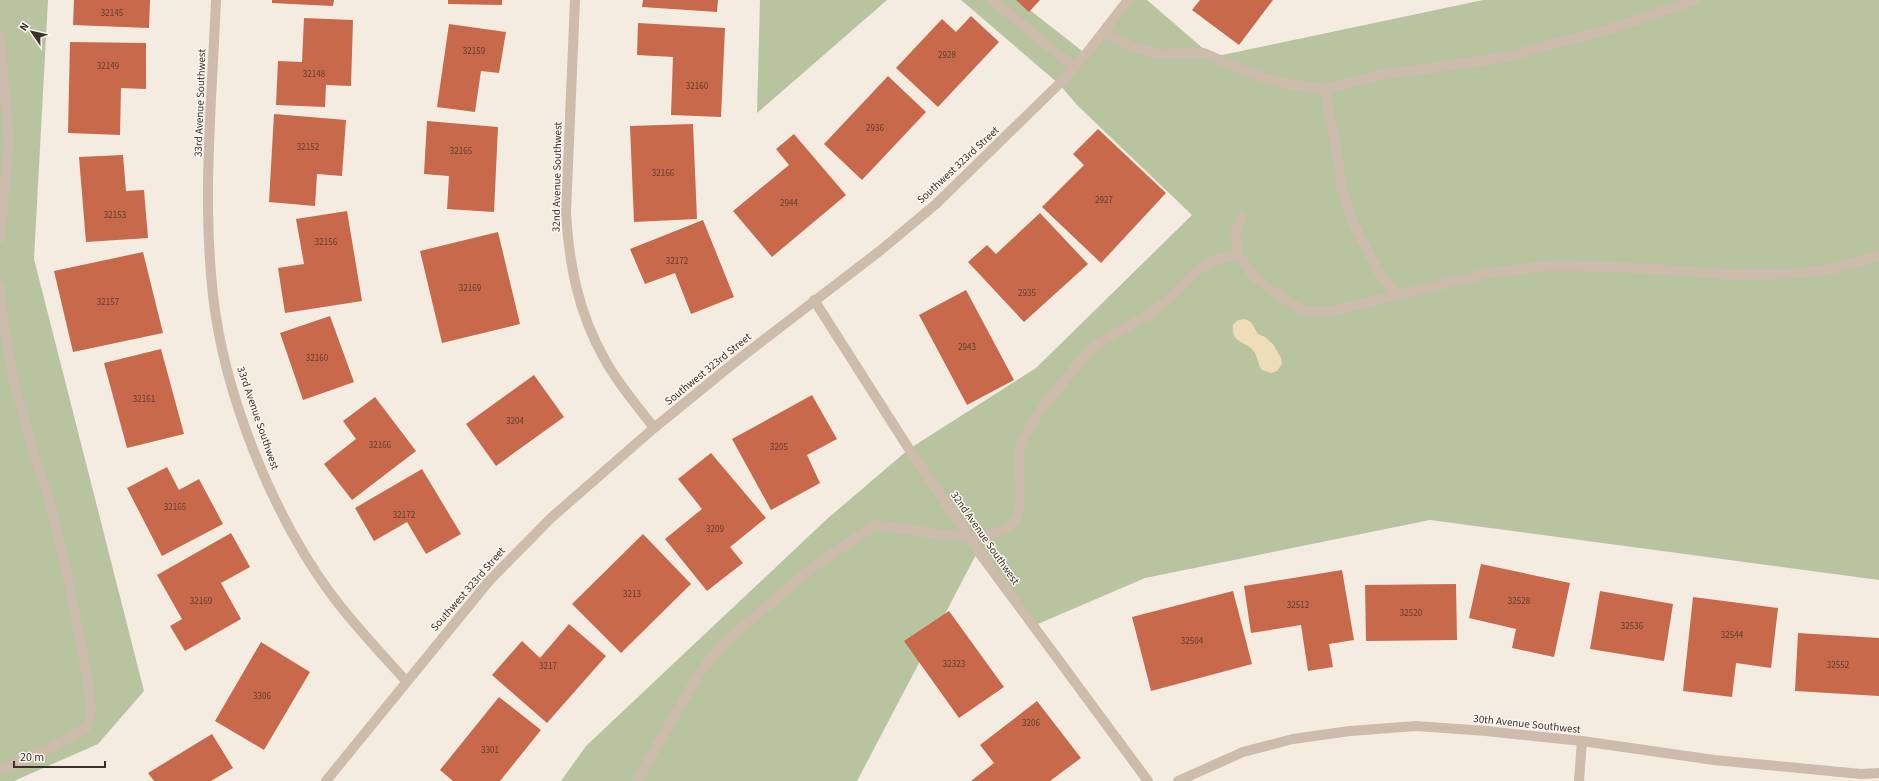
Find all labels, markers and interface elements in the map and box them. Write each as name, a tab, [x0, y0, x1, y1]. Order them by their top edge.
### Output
house number: 32145	[101, 7, 124, 20]
north arrow	[12, 12, 52, 52]
text: N	[16, 19, 32, 34]
house number: 32159	[463, 45, 486, 58]
street label: 33rd Avenue Southwest	[191, 48, 209, 157]
house number: 2928	[938, 49, 956, 62]
house number: 32149	[97, 60, 120, 73]
house number: 32148	[303, 68, 326, 81]
house number: 32160	[686, 80, 709, 93]
street label: 32nd Avenue Southwest	[549, 121, 565, 232]
house number: 2936	[866, 122, 884, 135]
street label: Southwest 323rd Street	[914, 123, 1002, 207]
house number: 32152	[297, 141, 320, 154]
house number: 32165	[450, 145, 473, 158]
house number: 32166	[652, 167, 675, 180]
house number: 2927	[1095, 194, 1113, 207]
house number: 2944	[780, 197, 798, 210]
house number: 32153	[104, 209, 127, 222]
house number: 32156	[315, 236, 338, 249]
house number: 32172	[666, 255, 689, 268]
house number: 32169	[459, 282, 482, 295]
house number: 2935	[1018, 287, 1036, 300]
house number: 32157	[97, 296, 120, 309]
street label: Southwest 323rd Street	[662, 329, 755, 409]
house number: 2943	[958, 341, 976, 354]
house number: 32160	[306, 352, 329, 365]
street label: 33rd Avenue Southwest	[233, 364, 283, 472]
house number: 32161	[133, 393, 155, 406]
house number: 3204	[506, 415, 524, 428]
house number: 32166	[369, 439, 392, 452]
house number: 3205	[770, 441, 788, 454]
street label: 32nd Avenue Southwest	[947, 489, 1023, 588]
house number: 32165	[164, 501, 187, 514]
house number: 32172	[393, 509, 416, 522]
house number: 3209	[706, 523, 724, 536]
street label: Southwest 323rd Street	[427, 543, 509, 634]
house number: 3213	[623, 588, 641, 601]
house number: 32169	[190, 595, 213, 608]
house number: 32528	[1508, 595, 1531, 608]
house number: 32512	[1287, 599, 1310, 612]
house number: 32520	[1400, 607, 1423, 620]
house number: 32536	[1621, 620, 1644, 633]
house number: 32544	[1721, 629, 1744, 642]
house number: 32504	[1181, 635, 1204, 648]
house number: 32323	[943, 658, 966, 671]
house number: 32552	[1827, 659, 1850, 672]
house number: 3217	[539, 660, 557, 673]
house number: 3306	[253, 690, 271, 703]
street label: 30th Avenue Southwest	[1473, 711, 1582, 737]
house number: 3206	[1022, 717, 1040, 730]
scale bar	[14, 743, 105, 769]
house number: 3301	[481, 744, 499, 757]
text: 20 m	[20, 749, 44, 766]

